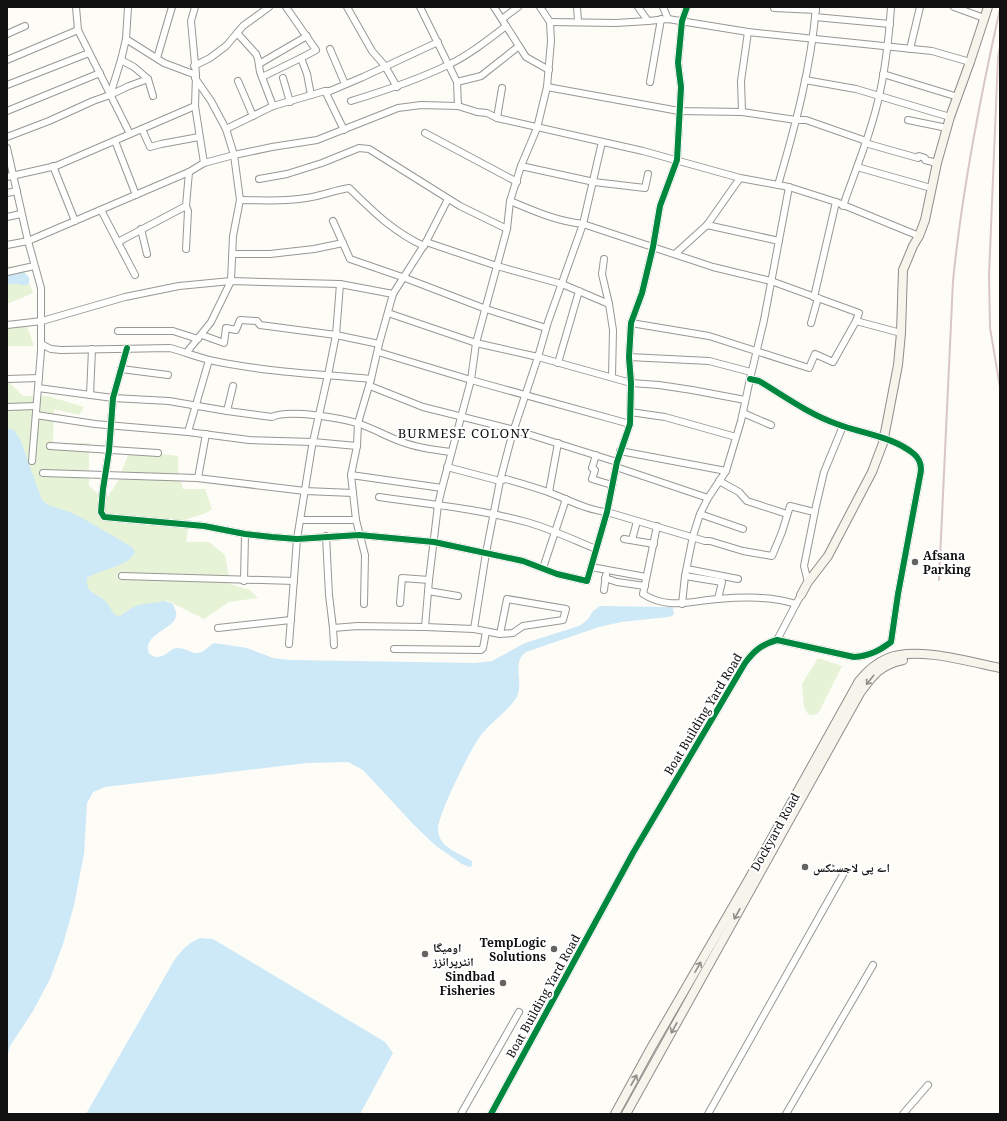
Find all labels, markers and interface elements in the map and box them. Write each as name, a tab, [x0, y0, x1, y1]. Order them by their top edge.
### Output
district label: BURMESE COLONY	[398, 424, 530, 442]
place label: Afsana Parking	[923, 547, 971, 578]
marker: Afsana Parking	[910, 557, 920, 567]
street label: Boat Building Yard Road	[660, 650, 746, 778]
one-way arrow	[866, 675, 875, 686]
street label: Dockyard Road	[746, 789, 804, 874]
place label: اے پی لاجسٹکس	[813, 859, 890, 876]
marker: اے پی لاجسٹکس	[800, 862, 810, 872]
one-way arrow	[732, 908, 740, 920]
street label: Boat Building Yard Road	[502, 931, 584, 1061]
place label: TempLogic Solutions	[480, 934, 546, 965]
place label: اومیگا انٹرپرائزز	[432, 939, 474, 970]
marker: TempLogic Solutions	[549, 944, 559, 954]
marker: اومیگا انٹرپرائزز	[420, 949, 430, 959]
one-way arrow	[695, 961, 703, 973]
place label: Sindbad Fisheries	[440, 968, 495, 999]
marker: Sindbad Fisheries	[498, 978, 508, 988]
one-way arrow	[670, 1022, 678, 1034]
one-way arrow	[630, 1074, 638, 1086]

